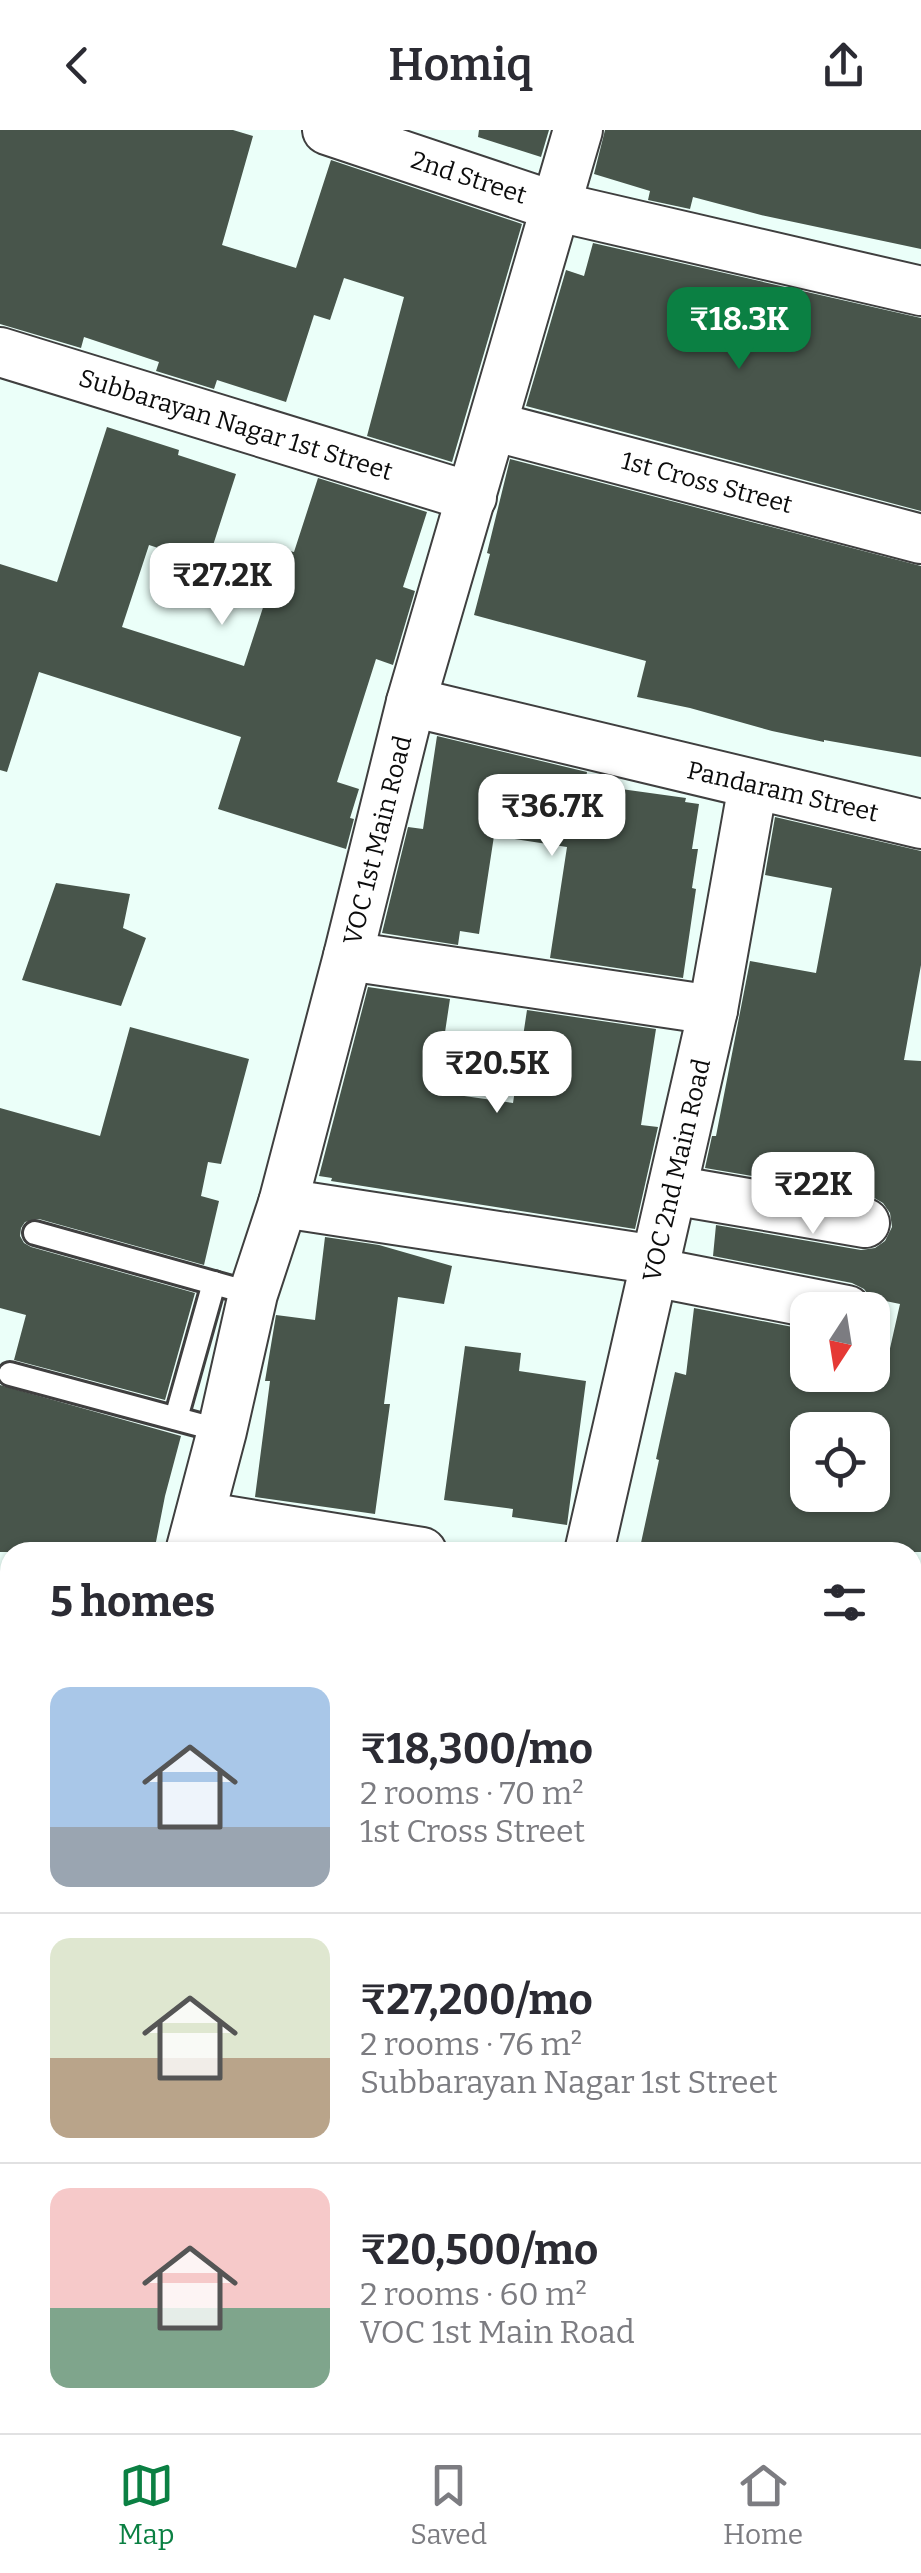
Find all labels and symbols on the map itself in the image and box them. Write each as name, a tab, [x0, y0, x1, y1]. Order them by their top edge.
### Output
street label: 2nd Street	[407, 145, 530, 211]
pin: ₹18.3K	[658, 287, 820, 372]
street label: Subbarayan Nagar 1st Street	[75, 363, 396, 487]
street label: 1st Cross Street	[618, 446, 796, 520]
pin: ₹27.2K	[141, 543, 303, 628]
street label: VOC 1st Main Road	[337, 732, 419, 948]
street label: Pandaram Street	[684, 755, 881, 829]
pin: ₹36.7K	[471, 774, 633, 859]
pin: ₹20.5K	[416, 1031, 578, 1116]
street label: VOC 2nd Main Road	[637, 1056, 717, 1285]
pin: ₹22K	[754, 1152, 872, 1237]
north arrow	[790, 1292, 890, 1392]

